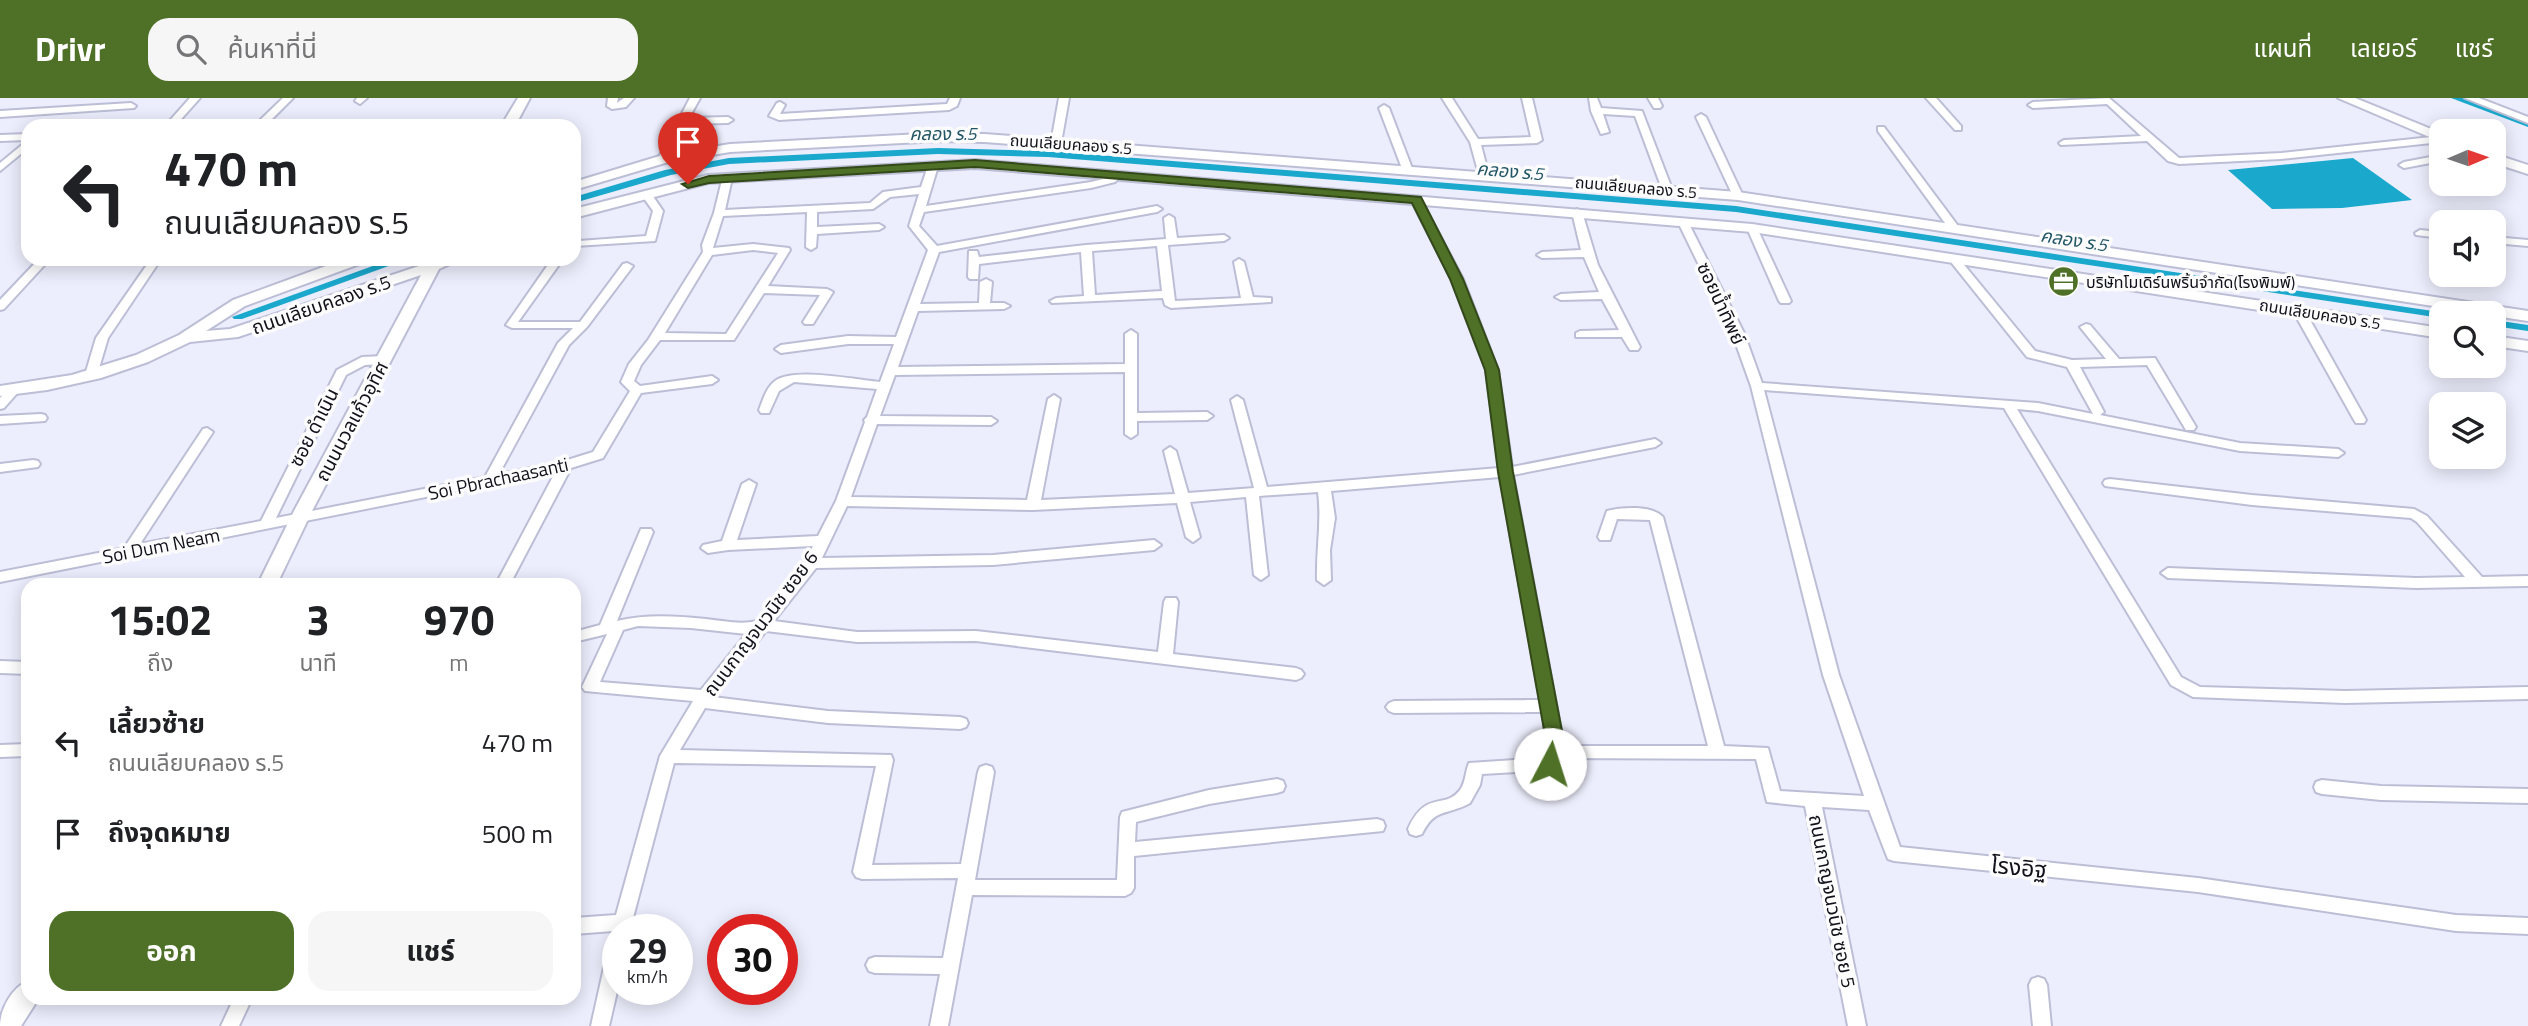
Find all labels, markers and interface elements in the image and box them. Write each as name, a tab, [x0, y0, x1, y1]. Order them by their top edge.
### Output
search box	[148, 18, 638, 81]
text: Drivr	[35, 24, 106, 74]
text: ค้นหาที่นี่	[228, 29, 317, 68]
icon: search	[172, 30, 210, 68]
text: แผนที่	[2254, 30, 2312, 66]
text: เลเยอร์	[2350, 30, 2417, 66]
text: แชร์	[2455, 30, 2493, 66]
pin	[658, 112, 718, 184]
north arrow	[2429, 119, 2506, 196]
map controls	[2429, 119, 2506, 469]
water label: คลอง ร.5	[909, 120, 979, 147]
icon: arrive	[669, 123, 707, 161]
street label: ถนนเลียบคลอง ร.5	[1009, 128, 1133, 160]
text: 470 m	[164, 130, 298, 205]
icon: left	[49, 147, 140, 238]
water label: คลอง ร.5	[1475, 155, 1547, 188]
street label: ถนนเลียบคลอง ร.5	[1574, 170, 1698, 204]
text: ถนนเลียบคลอง ร.5	[164, 198, 409, 246]
button: sound	[2429, 210, 2506, 287]
water label: คลอง ร.5	[2039, 221, 2111, 259]
street label: ซอยน้ำทิพย์	[1690, 257, 1754, 349]
office icon: บริษัทโมเดิร์นพริ้นจำกัด(โรงพิมพ์)	[2046, 265, 2080, 299]
street label: ถนนเลียบคลอง ร.5	[247, 267, 395, 341]
place label: บริษัทโมเดิร์นพริ้นจำกัด(โรงพิมพ์)	[2086, 270, 2295, 294]
street label: ถนนเลียบคลอง ร.5	[2258, 293, 2382, 335]
button: search	[2429, 301, 2506, 378]
street label: ถนนนวลแก้วอุทิศ	[307, 356, 395, 486]
street label: ซอย ดำเนิน	[281, 382, 345, 472]
button: layers	[2429, 392, 2506, 469]
street label: Soi Pbrachaasanti	[425, 449, 571, 507]
street label: Soi Dum Neam	[100, 519, 222, 571]
street label: ถนนกาญจนวนิช ซอย 6	[695, 544, 825, 702]
text: 15:02	[108, 587, 213, 651]
text: 3	[306, 587, 330, 651]
text: 970	[424, 587, 494, 651]
text: ถึง	[147, 645, 173, 680]
text: นาที	[299, 645, 337, 680]
text: m	[449, 645, 469, 680]
text: เลี้ยวซ้าย	[108, 704, 205, 743]
text: 470 m	[482, 723, 553, 762]
icon: left	[49, 724, 87, 762]
position arrow	[1513, 727, 1587, 801]
text: ถนนเลียบคลอง ร.5	[108, 745, 284, 780]
street label: ถนนกาญจนวนิช ซอย 5	[1802, 812, 1864, 990]
text: ถึงจุดหมาย	[108, 813, 231, 852]
text: 500 m	[482, 814, 553, 853]
icon: arrive	[49, 815, 87, 853]
street label: โรงอิฐ	[1989, 847, 2049, 887]
button: ออก	[49, 911, 294, 991]
button: แชร์	[308, 911, 553, 991]
speed limit sign: 30	[707, 914, 798, 1005]
text: 29	[628, 923, 667, 977]
text: km/h	[627, 963, 668, 990]

